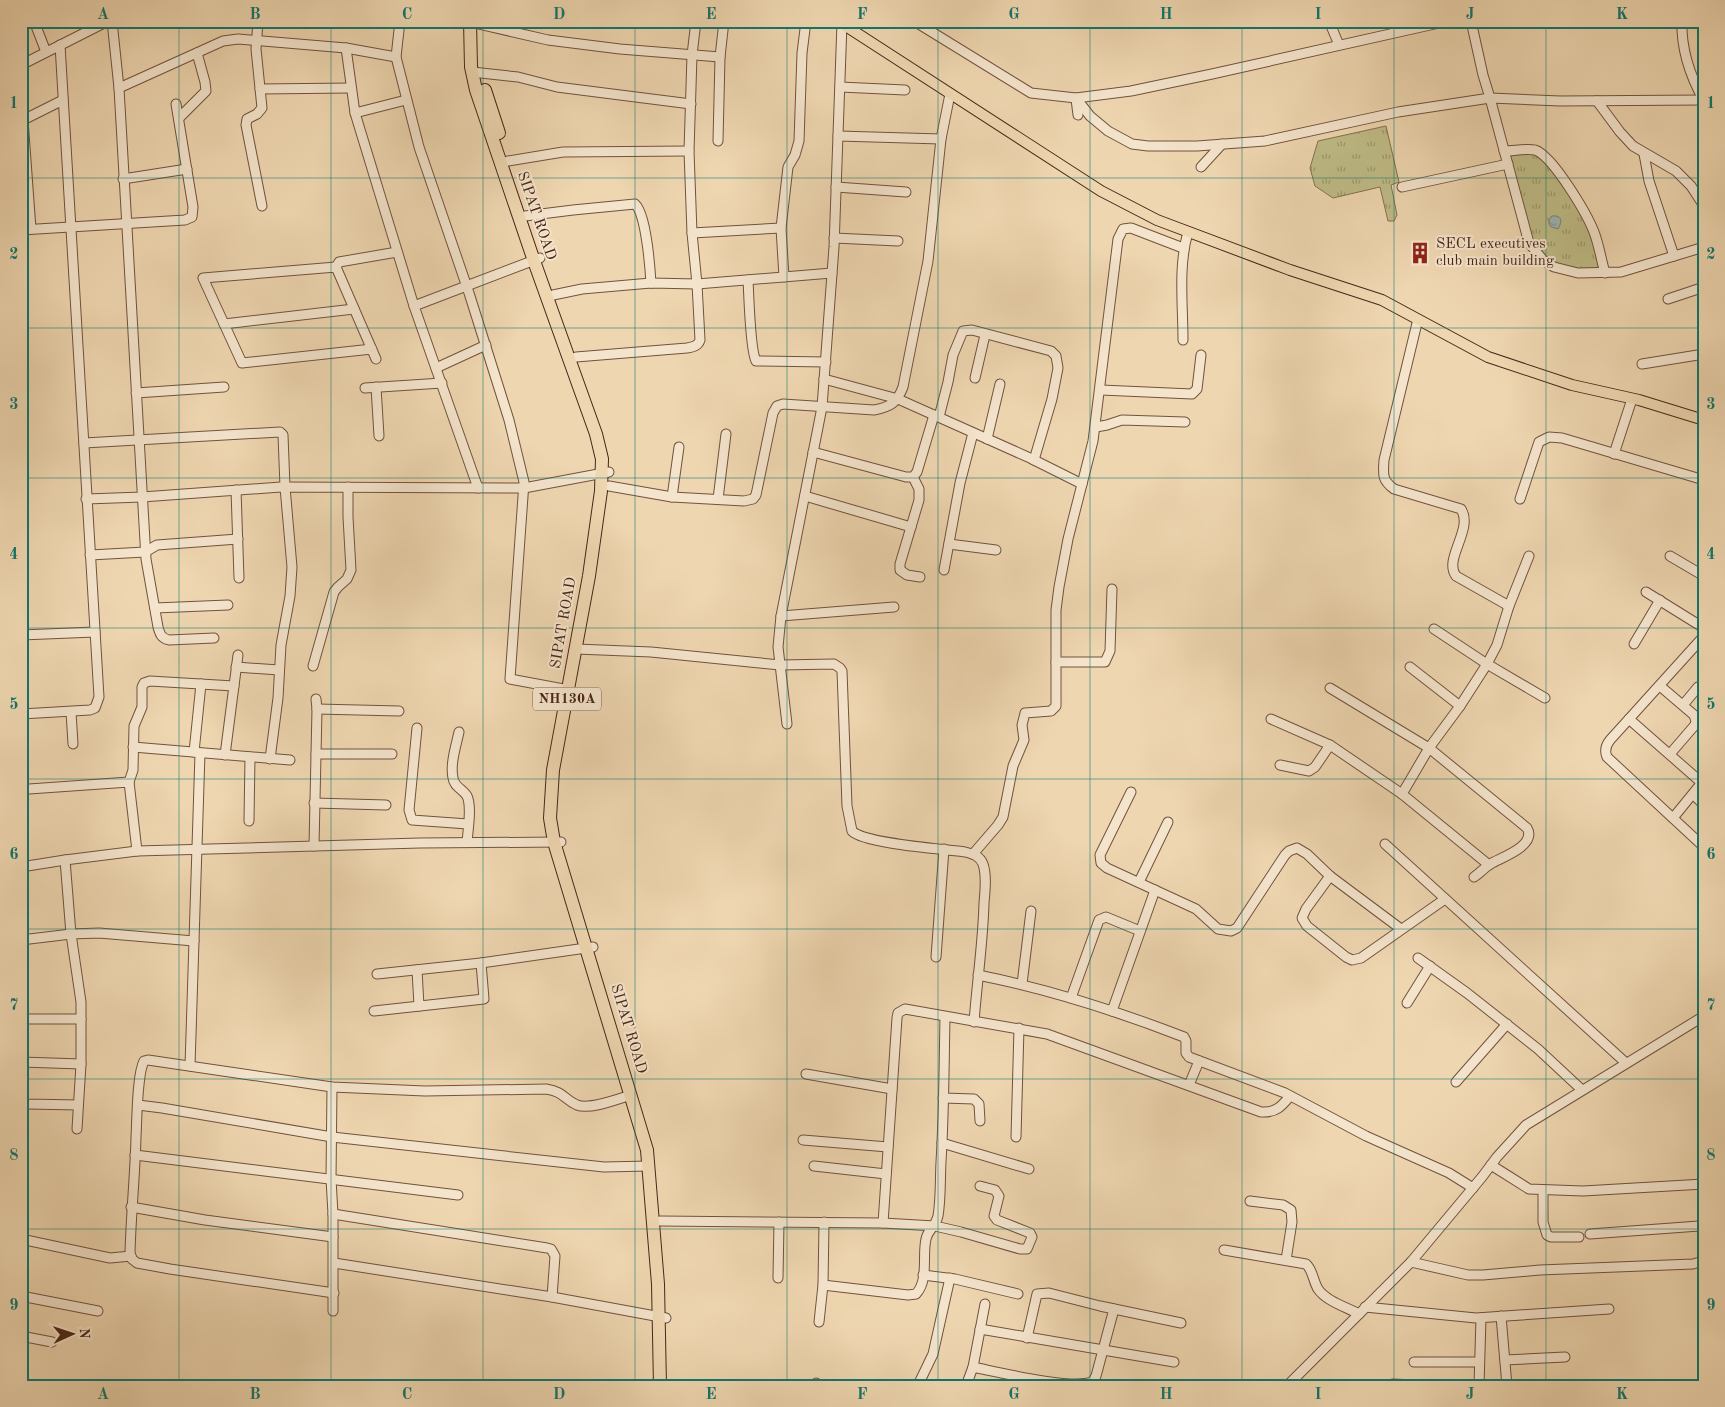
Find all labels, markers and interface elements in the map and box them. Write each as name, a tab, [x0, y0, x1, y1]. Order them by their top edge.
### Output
text: A	[97, 7, 109, 23]
text: B	[249, 7, 261, 23]
text: C	[402, 7, 412, 23]
text: D	[553, 7, 565, 23]
text: E	[705, 7, 717, 23]
text: F	[857, 7, 868, 23]
text: G	[1008, 7, 1020, 23]
text: H	[1159, 7, 1173, 23]
text: I	[1314, 7, 1322, 23]
text: J	[1466, 7, 1475, 23]
text: K	[1616, 7, 1628, 23]
text: 1	[9, 96, 19, 112]
text: 1	[1706, 96, 1716, 112]
street label: SIPAT ROAD	[514, 170, 558, 262]
place label: SECL executives club main building	[1436, 237, 1554, 269]
building icon: SECL executives club main building	[1407, 240, 1433, 266]
text: 2	[9, 247, 19, 263]
text: 2	[1706, 247, 1716, 263]
text: 3	[9, 397, 19, 413]
text: 3	[1706, 397, 1716, 413]
text: 4	[9, 547, 19, 563]
text: 4	[1706, 547, 1716, 563]
street label: SIPAT ROAD	[549, 576, 579, 670]
road number: NH130A	[533, 688, 601, 711]
text: 5	[9, 697, 19, 713]
text: 5	[1706, 697, 1716, 713]
text: 6	[9, 847, 19, 863]
text: 6	[1706, 847, 1716, 863]
street label: SIPAT ROAD	[607, 982, 649, 1076]
text: 7	[9, 998, 19, 1014]
text: 7	[1706, 998, 1716, 1014]
text: 8	[9, 1148, 19, 1164]
text: 8	[1706, 1148, 1716, 1164]
text: 9	[9, 1298, 19, 1314]
text: 9	[1706, 1298, 1716, 1314]
north arrow	[48, 1310, 98, 1360]
text: N	[77, 1328, 91, 1339]
text: A	[97, 1387, 109, 1403]
text: B	[249, 1387, 261, 1403]
text: C	[402, 1387, 412, 1403]
text: D	[553, 1387, 565, 1403]
text: E	[705, 1387, 717, 1403]
text: F	[857, 1387, 868, 1403]
text: G	[1008, 1387, 1020, 1403]
text: H	[1159, 1387, 1173, 1403]
text: I	[1314, 1387, 1322, 1403]
text: J	[1466, 1387, 1475, 1403]
text: K	[1616, 1387, 1628, 1403]

